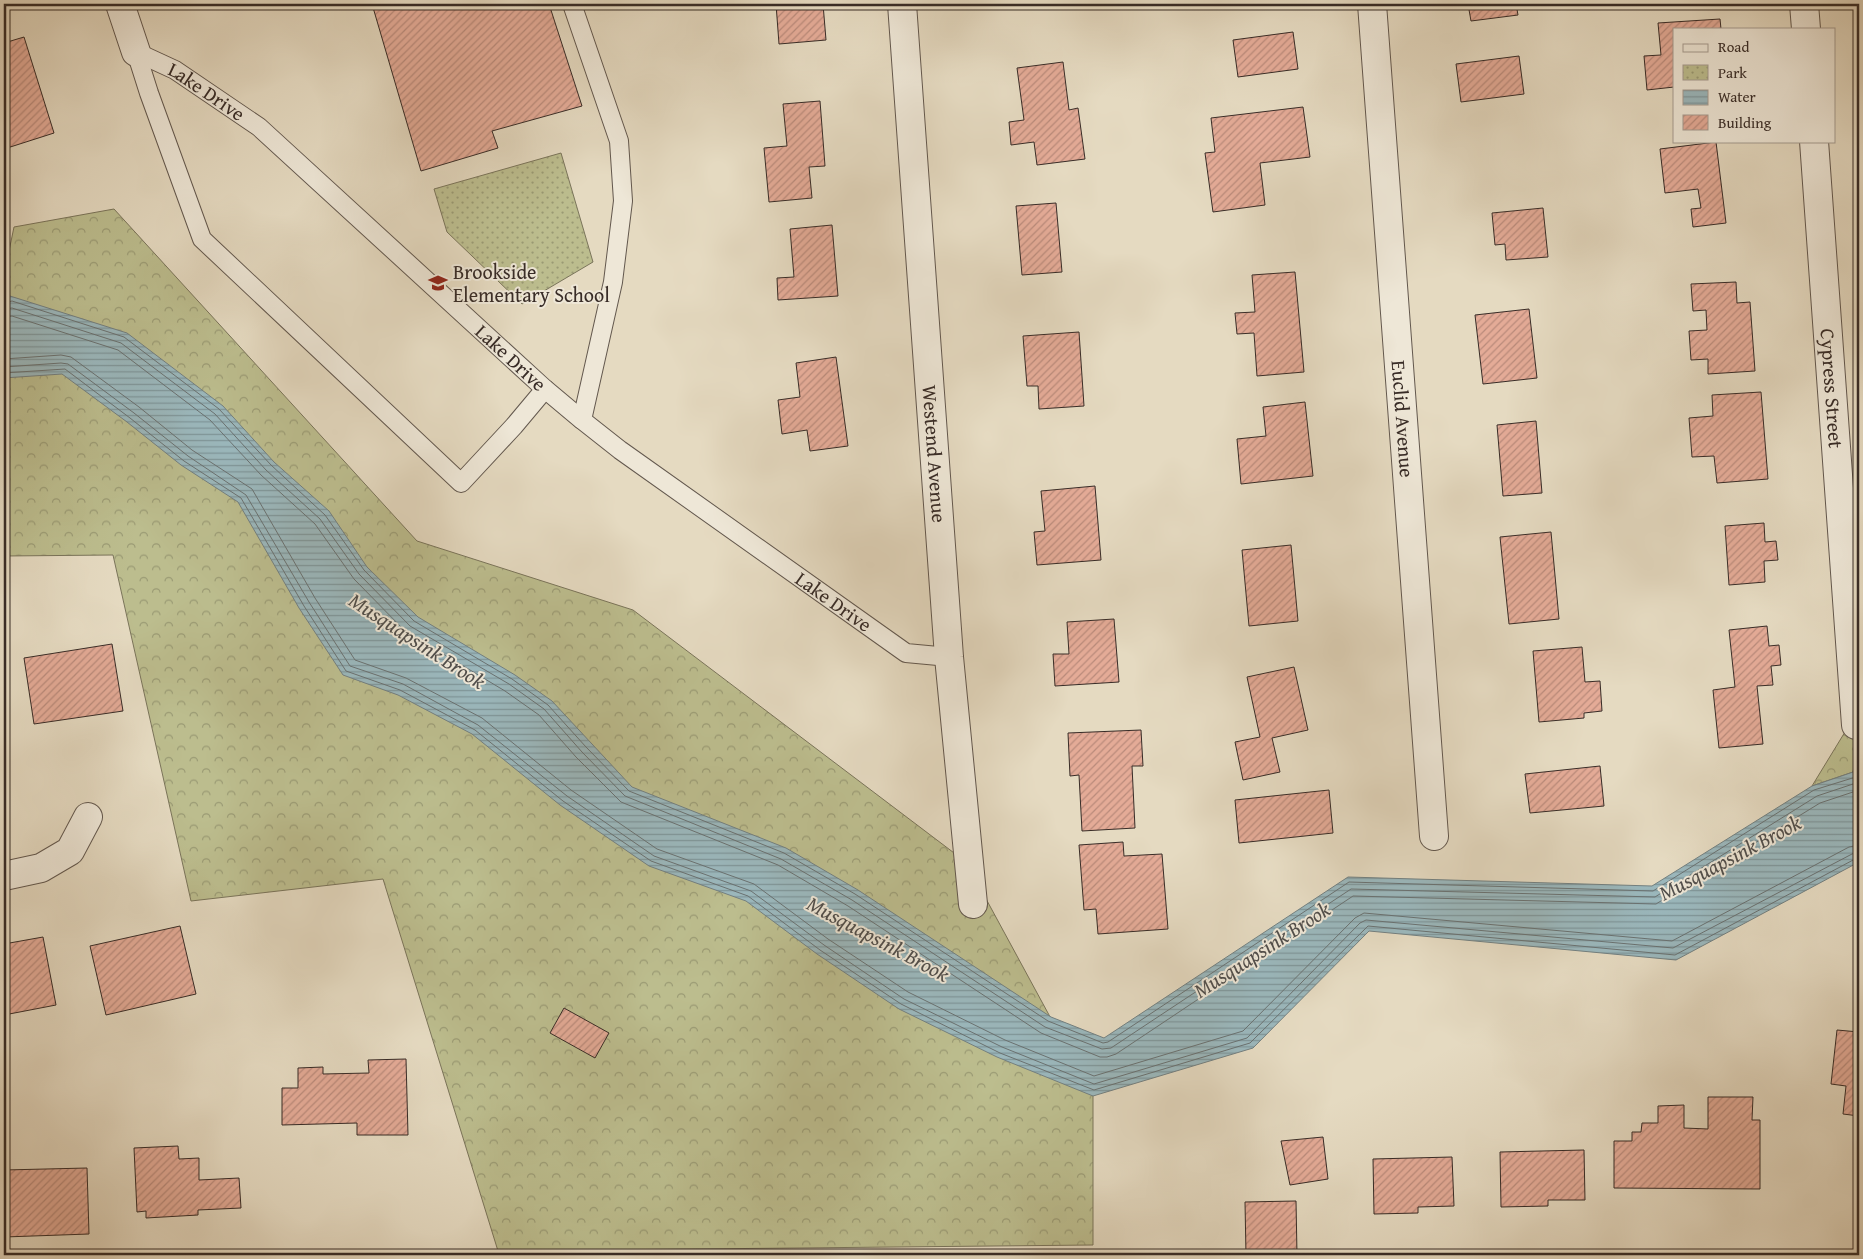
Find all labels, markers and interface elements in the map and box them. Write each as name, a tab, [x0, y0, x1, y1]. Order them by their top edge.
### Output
legend	[1673, 28, 1836, 142]
text: Road	[1718, 36, 1749, 57]
street label: Lake Drive	[164, 54, 251, 128]
text: Park	[1718, 62, 1747, 83]
text: Water	[1718, 86, 1756, 107]
text: Building	[1718, 112, 1772, 133]
place label: Brookside Elementary School	[453, 257, 610, 309]
school or university icon: Brookside Elementary School	[427, 272, 449, 294]
street label: Lake Drive	[469, 317, 553, 398]
street label: Cypress Street	[1814, 327, 1851, 449]
street label: Euclid Avenue	[1385, 359, 1422, 478]
street label: Westend Avenue	[915, 384, 954, 524]
street label: Lake Drive	[790, 564, 878, 638]
water label: Musquapsink Brook	[343, 585, 492, 697]
water label: Musquapsink Brook	[1653, 807, 1807, 908]
water label: Musquapsink Brook	[801, 888, 955, 989]
water label: Musquapsink Brook	[1187, 893, 1337, 1005]

